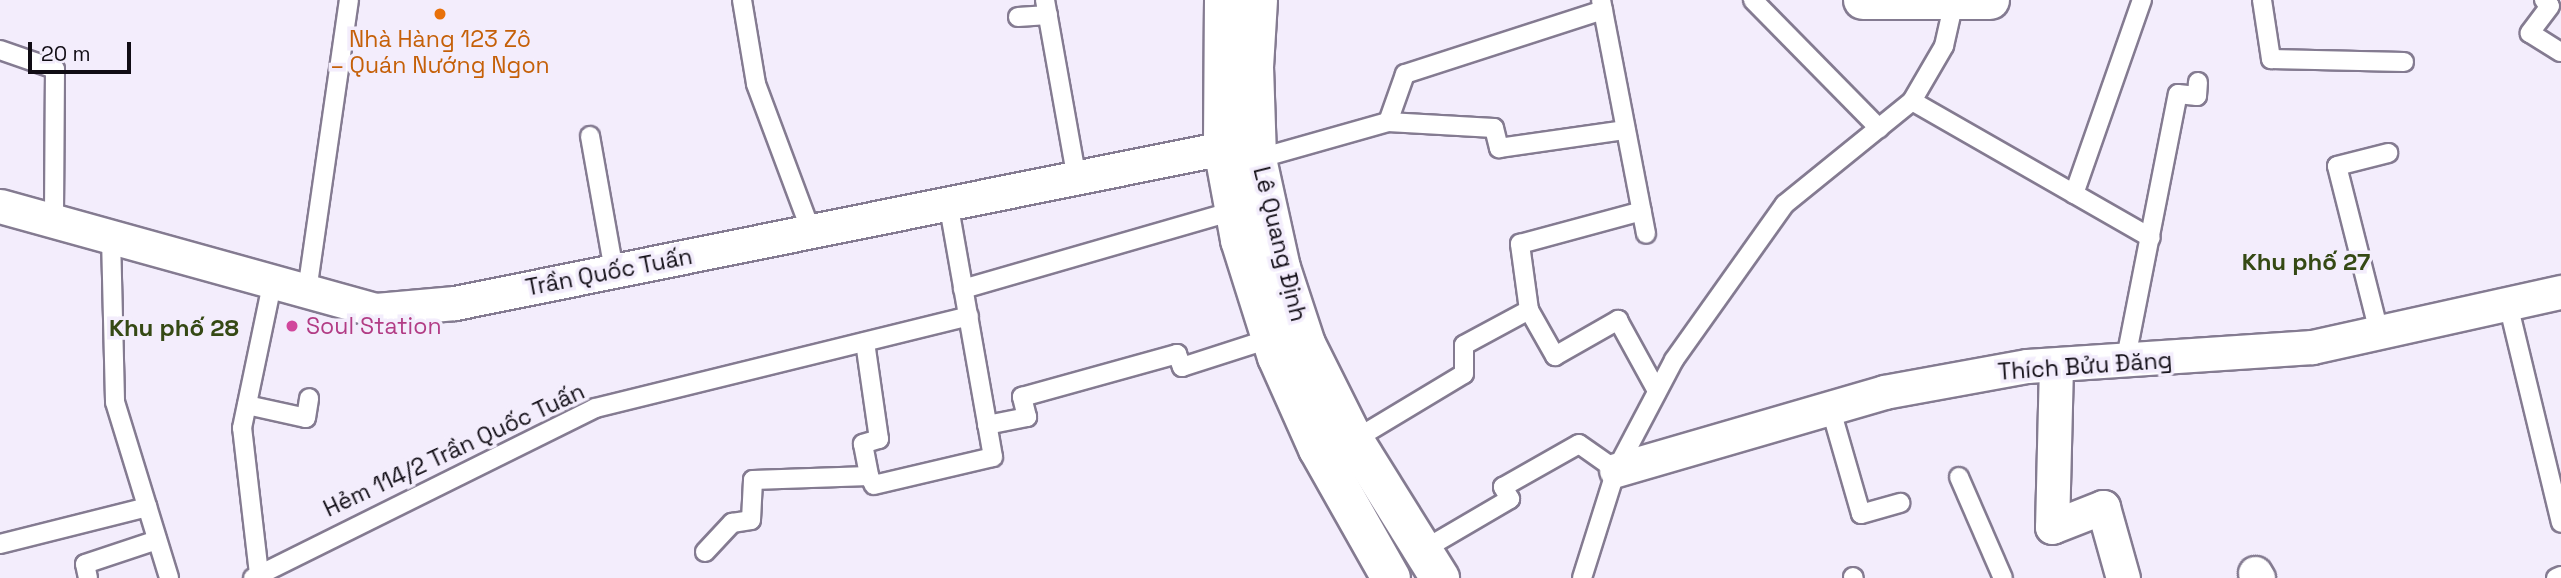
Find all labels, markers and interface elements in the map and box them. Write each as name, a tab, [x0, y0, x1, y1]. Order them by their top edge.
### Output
marker: Nhà Hàng 123 Zô – Quán Nướng Ngon	[432, 6, 448, 22]
place label: Nhà Hàng 123 Zô – Quán Nướng Ngon	[330, 25, 550, 79]
scale bar	[32, 28, 135, 72]
text: 20 m	[41, 40, 91, 67]
street label: Lê Quang Định	[1247, 164, 1313, 324]
street label: Trần Quốc Tuấn	[523, 242, 695, 302]
district label: Khu phố 27	[2242, 248, 2370, 276]
place label: Soul Station	[306, 312, 442, 340]
district label: Khu phố 28	[109, 314, 239, 342]
marker: Soul Station	[284, 318, 300, 334]
street label: Thích Bửu Đăng	[1997, 346, 2173, 386]
street label: Hẻm 114/2 Trần Quốc Tuấn	[319, 377, 589, 523]

